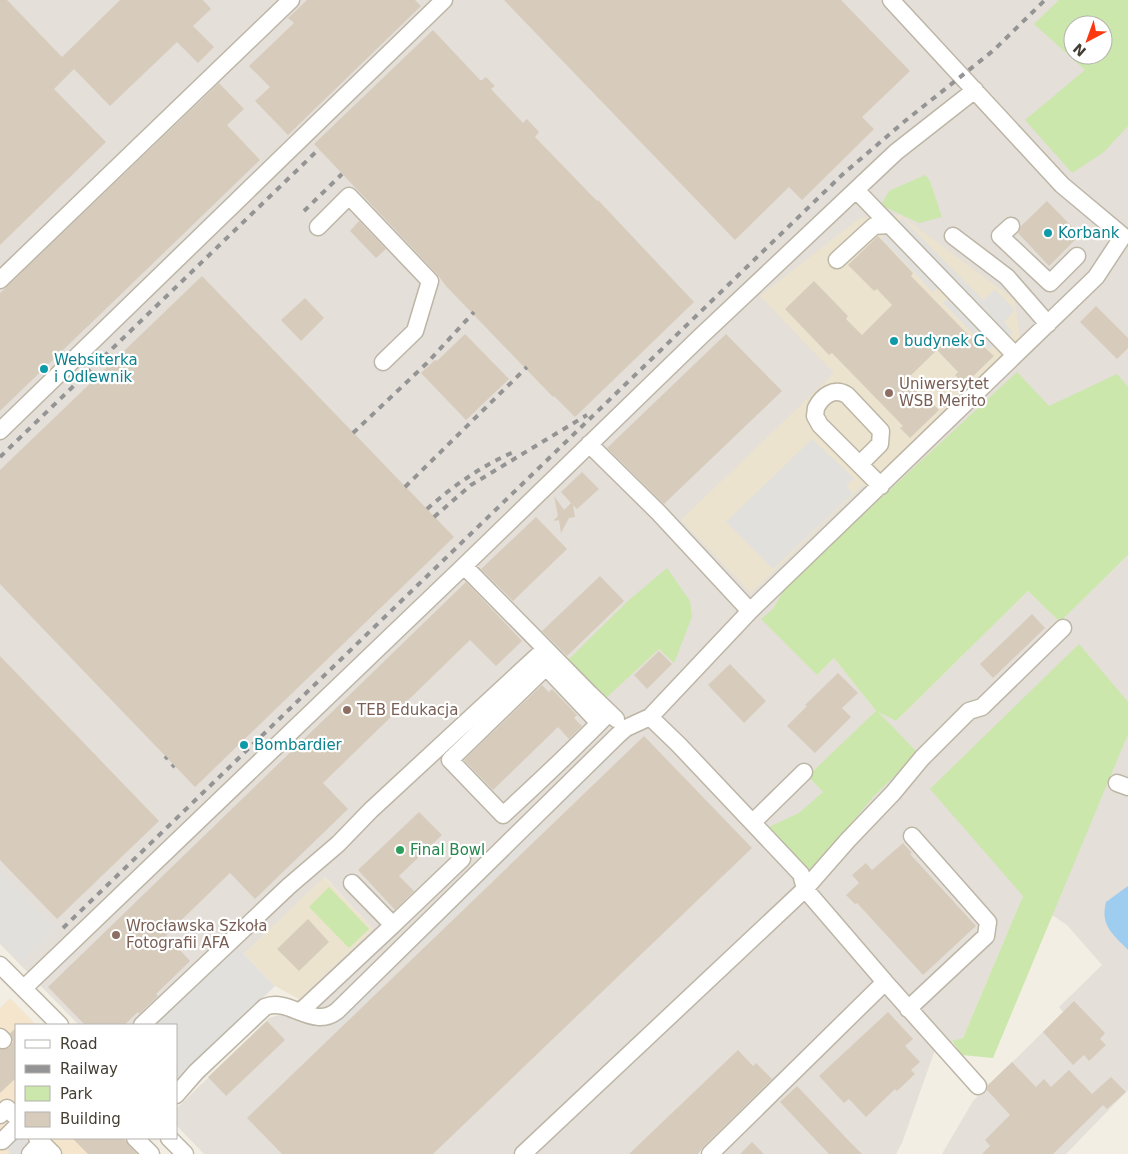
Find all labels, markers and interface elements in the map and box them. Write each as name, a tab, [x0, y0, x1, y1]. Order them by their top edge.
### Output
north arrow	[1063, 15, 1113, 65]
text: N	[1070, 40, 1089, 60]
place label: Korbank	[1058, 224, 1120, 242]
marker: Korbank	[1042, 227, 1054, 239]
place label: budynek G	[904, 332, 985, 350]
marker: budynek G	[888, 335, 900, 347]
place label: Websiterka i Odlewnik	[54, 351, 138, 386]
marker: Websiterka i Odlewnik	[38, 363, 50, 375]
place label: Uniwersytet WSB Merito	[899, 375, 989, 410]
marker: Uniwersytet WSB Merito	[883, 387, 895, 399]
place label: TEB Edukacja	[356, 701, 458, 719]
marker: TEB Edukacja	[341, 704, 353, 716]
place label: Bombardier	[254, 736, 343, 754]
marker: Bombardier	[238, 739, 250, 751]
place label: Final Bowl	[410, 841, 485, 859]
marker: Final Bowl	[394, 844, 406, 856]
place label: Wrocławska Szkoła Fotografii AFA	[126, 917, 268, 952]
marker: Wrocławska Szkoła Fotografii AFA	[110, 929, 122, 941]
legend	[15, 1024, 178, 1139]
text: Road	[60, 1035, 98, 1053]
text: Railway	[60, 1060, 118, 1078]
text: Park	[60, 1085, 93, 1103]
text: Building	[60, 1110, 121, 1128]

